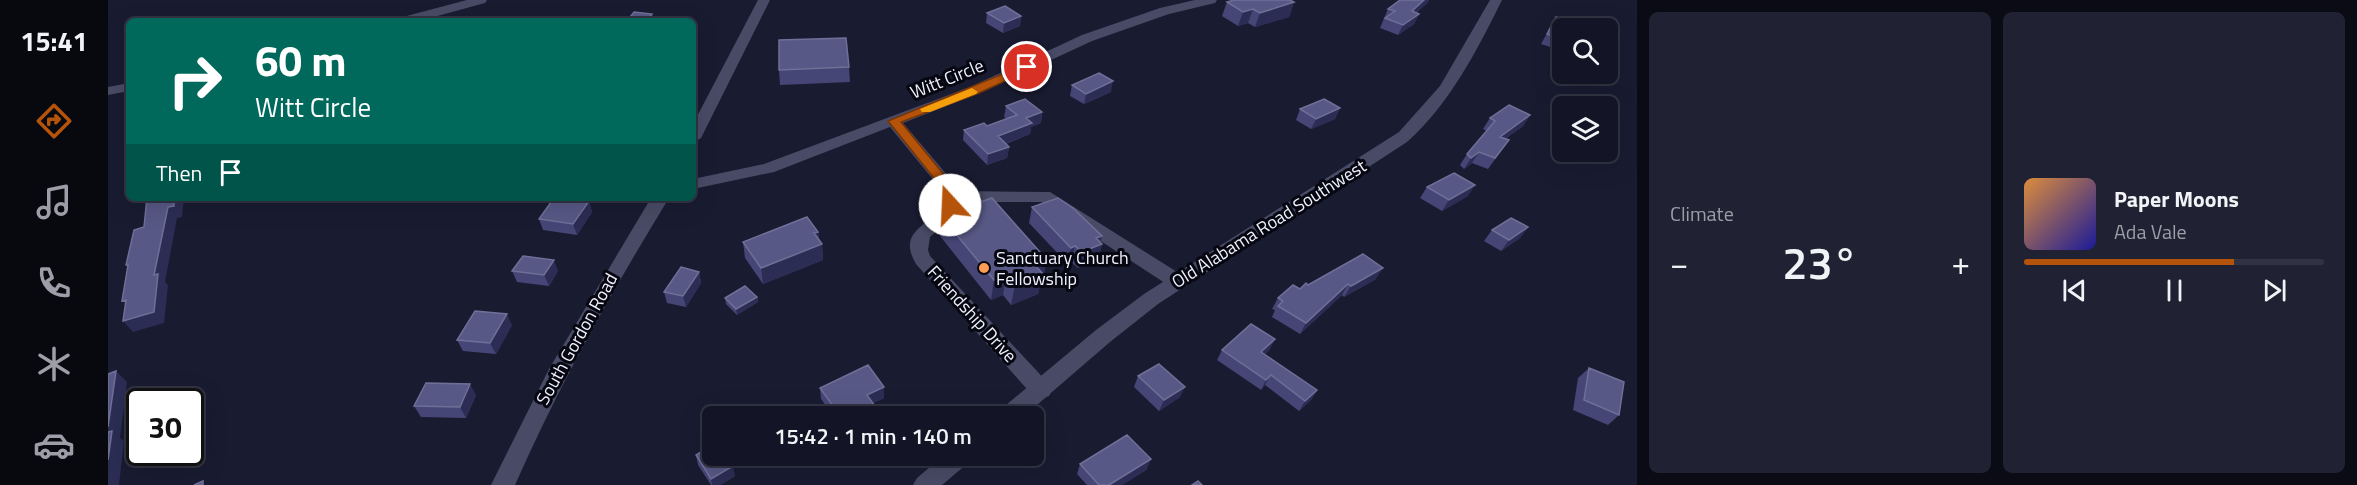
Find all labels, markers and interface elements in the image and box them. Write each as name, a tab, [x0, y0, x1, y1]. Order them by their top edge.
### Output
map controls	[1552, 18, 1618, 162]
button: search	[1552, 18, 1618, 84]
text: 15:41	[20, 20, 88, 61]
text: 60 m	[255, 28, 347, 92]
pin	[1001, 41, 1052, 92]
icon: right	[156, 42, 234, 120]
icon: arrive	[1010, 50, 1043, 83]
street label: Witt Circle	[906, 52, 988, 106]
text: Witt Circle	[255, 86, 371, 127]
button: layers	[1552, 96, 1618, 162]
icon: directions	[33, 100, 75, 142]
street label: Old Alabama Road Southwest	[1166, 152, 1372, 295]
text: Then	[156, 156, 202, 190]
icon: arrive	[214, 156, 247, 189]
position arrow	[918, 173, 982, 237]
icon: music	[33, 181, 75, 223]
text: Paper Moons	[2114, 182, 2239, 216]
text: Climate	[1670, 198, 1734, 229]
text: Ada Vale	[2114, 216, 2187, 247]
text: 23°	[1782, 228, 1858, 296]
text: −	[1670, 238, 1688, 288]
text: +	[1952, 238, 1970, 288]
place label: Sanctuary Church Fellowship	[996, 244, 1129, 292]
street label: Friendship Drive	[921, 259, 1023, 368]
marker: Sanctuary Church Fellowship	[977, 261, 991, 275]
icon: phone	[33, 262, 75, 304]
street label: South Gordon Road	[529, 268, 624, 410]
icon: previous	[2058, 274, 2091, 307]
icon: pause	[2158, 274, 2191, 307]
icon: next	[2258, 274, 2291, 307]
icon: climate	[33, 343, 75, 385]
speed limit sign: 30	[126, 388, 204, 466]
text: 15:42 · 1 min · 140 m	[774, 419, 972, 453]
icon: car	[33, 424, 75, 466]

